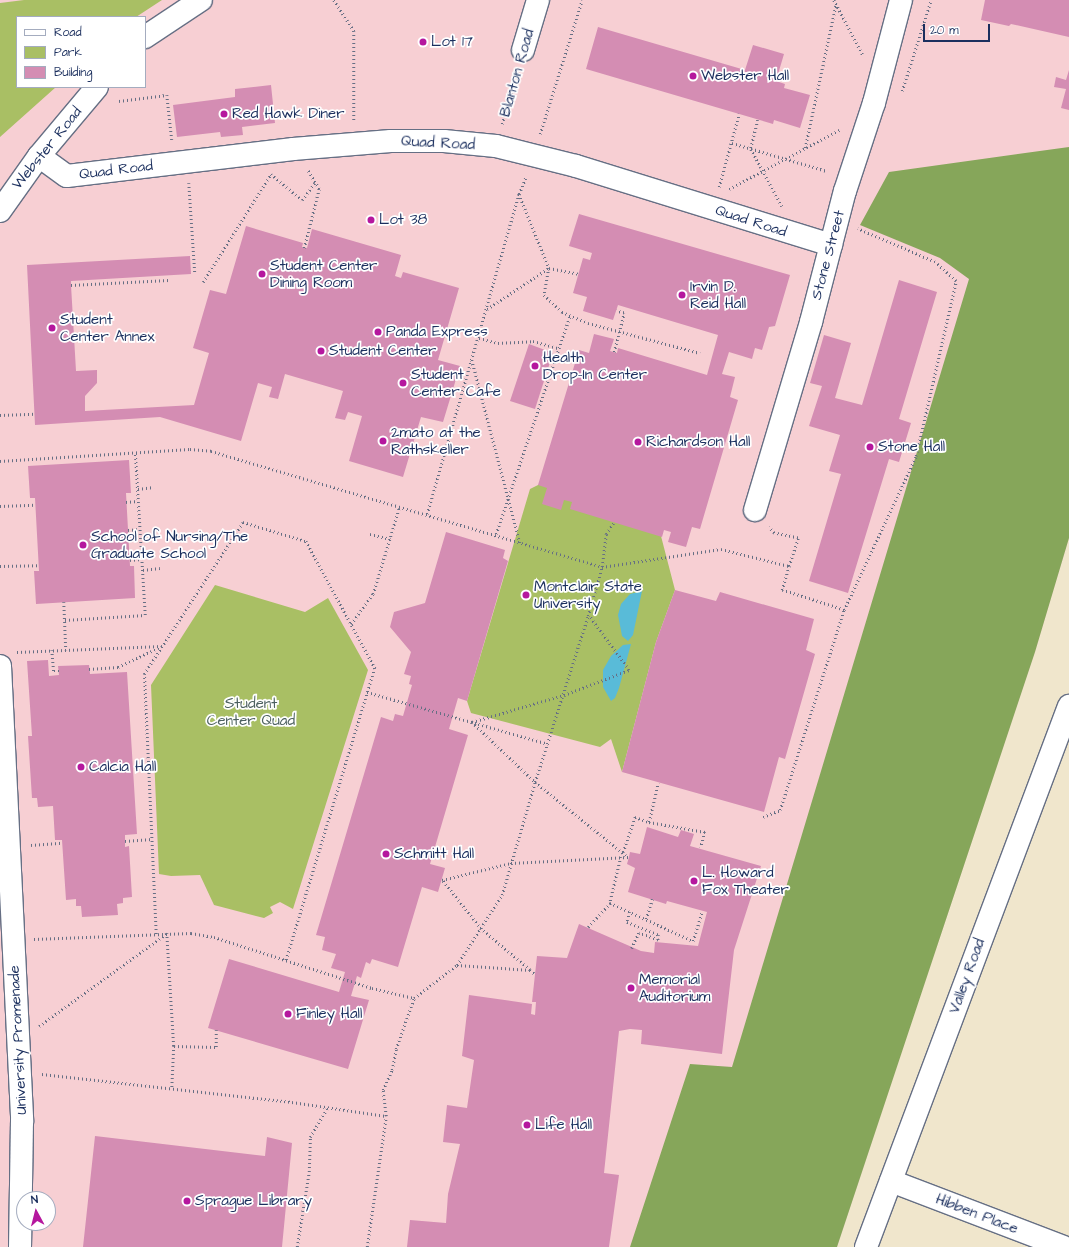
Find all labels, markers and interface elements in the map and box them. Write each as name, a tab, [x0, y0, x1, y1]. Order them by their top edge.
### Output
legend	[16, 16, 146, 88]
scale bar	[925, 16, 992, 42]
text: 20 m	[930, 22, 959, 39]
text: Road	[54, 24, 82, 41]
street label: Blanton Road	[496, 27, 538, 119]
place label: Lot 17	[431, 33, 473, 51]
marker: Lot 17	[418, 37, 428, 47]
text: Park	[54, 44, 82, 61]
text: Building	[54, 64, 92, 81]
place label: Webster Hall	[701, 67, 789, 85]
marker: Webster Hall	[688, 71, 698, 81]
street label: Webster Road	[8, 103, 86, 193]
place label: Red Hawk Diner	[232, 105, 344, 123]
marker: Red Hawk Diner	[219, 109, 229, 119]
street label: Quad Road	[401, 132, 475, 154]
street label: Quad Road	[78, 157, 154, 183]
street label: Quad Road	[713, 201, 789, 241]
street label: Stone Street	[807, 208, 849, 302]
place label: Lot 38	[379, 211, 427, 229]
marker: Lot 38	[366, 215, 376, 225]
place label: Student Center Dining Room	[270, 256, 377, 291]
marker: Student Center Dining Room	[257, 269, 267, 279]
place label: Irvin D. Reid Hall	[690, 277, 746, 312]
marker: Irvin D. Reid Hall	[677, 290, 687, 300]
place label: Student Center Annex	[60, 310, 154, 345]
marker: Student Center Annex	[47, 323, 57, 333]
place label: Panda Express	[386, 323, 488, 341]
marker: Panda Express	[373, 327, 383, 337]
place label: Student Center	[329, 342, 436, 360]
marker: Student Center	[316, 346, 326, 356]
place label: Health Drop-In Center	[543, 348, 647, 383]
marker: Health Drop-In Center	[530, 361, 540, 371]
place label: Student Center Cafe	[411, 365, 501, 400]
marker: Student Center Cafe	[398, 378, 408, 388]
place label: 2mato at the Rathskeller	[391, 423, 481, 458]
place label: Richardson Hall	[646, 433, 750, 451]
marker: 2mato at the Rathskeller	[378, 436, 388, 446]
marker: Richardson Hall	[633, 437, 643, 447]
place label: Stone Hall	[878, 438, 945, 456]
marker: Stone Hall	[865, 442, 875, 452]
place label: School of Nursing/The Graduate School	[91, 527, 248, 562]
marker: School of Nursing/The Graduate School	[78, 540, 88, 550]
place label: Montclair State University	[534, 577, 642, 612]
marker: Montclair State University	[521, 590, 531, 600]
park label: Student Center Quad	[207, 694, 295, 729]
place label: Calcia Hall	[89, 758, 156, 776]
marker: Calcia Hall	[76, 762, 86, 772]
place label: Schmitt Hall	[394, 845, 474, 863]
marker: Schmitt Hall	[381, 849, 391, 859]
place label: L. Howard Fox Theater	[702, 863, 789, 898]
marker: L. Howard Fox Theater	[689, 876, 699, 886]
street label: Valley Road	[945, 936, 989, 1016]
street label: University Promenade	[5, 965, 31, 1115]
place label: Memorial Auditorium	[639, 970, 711, 1005]
marker: Memorial Auditorium	[626, 983, 636, 993]
place label: Finley Hall	[296, 1005, 362, 1023]
marker: Finley Hall	[283, 1009, 293, 1019]
place label: Life Hall	[535, 1116, 592, 1134]
marker: Life Hall	[522, 1120, 532, 1130]
street label: Hibben Place	[933, 1190, 1021, 1238]
north arrow	[16, 1191, 56, 1231]
text: N	[30, 1192, 39, 1207]
place label: Sprague Library	[195, 1192, 312, 1210]
marker: Sprague Library	[182, 1196, 192, 1206]

